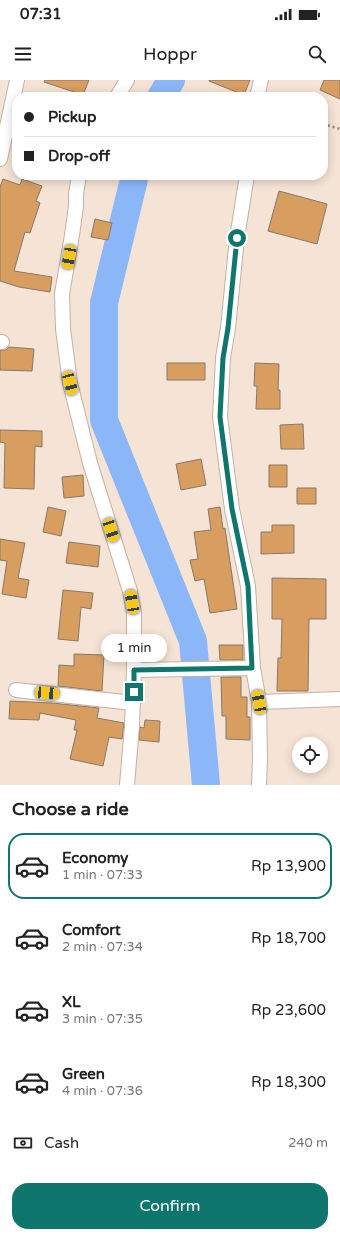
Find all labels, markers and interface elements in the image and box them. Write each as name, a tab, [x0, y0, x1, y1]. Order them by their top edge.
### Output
text: 07:31	[20, 5, 62, 23]
icon: menu	[12, 43, 34, 65]
text: Hoppr	[143, 43, 197, 65]
icon: search	[306, 43, 328, 65]
text: Pickup	[48, 108, 96, 126]
text: Drop-off	[48, 147, 110, 165]
route start	[228, 229, 246, 247]
car	[61, 244, 77, 270]
car	[61, 370, 79, 396]
car	[102, 517, 120, 543]
car	[124, 589, 140, 615]
callout: 1 min	[101, 634, 167, 662]
text: 1 min	[117, 640, 151, 656]
route end	[125, 683, 143, 701]
car	[35, 686, 59, 700]
car	[251, 689, 267, 715]
map controls	[292, 737, 328, 773]
button: locate	[292, 737, 328, 773]
text: Choose a ride	[12, 798, 129, 820]
icon: car	[14, 848, 50, 884]
text: Economy	[62, 849, 128, 867]
text: Rp 13,900	[251, 857, 326, 875]
text: 1 min · 07:33	[62, 867, 143, 883]
icon: car	[14, 920, 50, 956]
text: Comfort	[62, 921, 121, 939]
text: Rp 18,700	[251, 929, 326, 947]
text: 2 min · 07:34	[62, 939, 143, 955]
icon: car	[14, 992, 50, 1028]
text: XL	[62, 993, 81, 1011]
text: Rp 23,600	[251, 1001, 326, 1019]
text: 3 min · 07:35	[62, 1011, 143, 1027]
icon: car	[14, 1064, 50, 1100]
text: Green	[62, 1065, 105, 1083]
text: Rp 18,300	[251, 1073, 326, 1091]
text: 4 min · 07:36	[62, 1083, 143, 1099]
icon: cash	[12, 1132, 34, 1154]
text: Cash	[44, 1134, 79, 1152]
text: 240 m	[288, 1135, 328, 1151]
button: Confirm	[12, 1183, 328, 1229]

